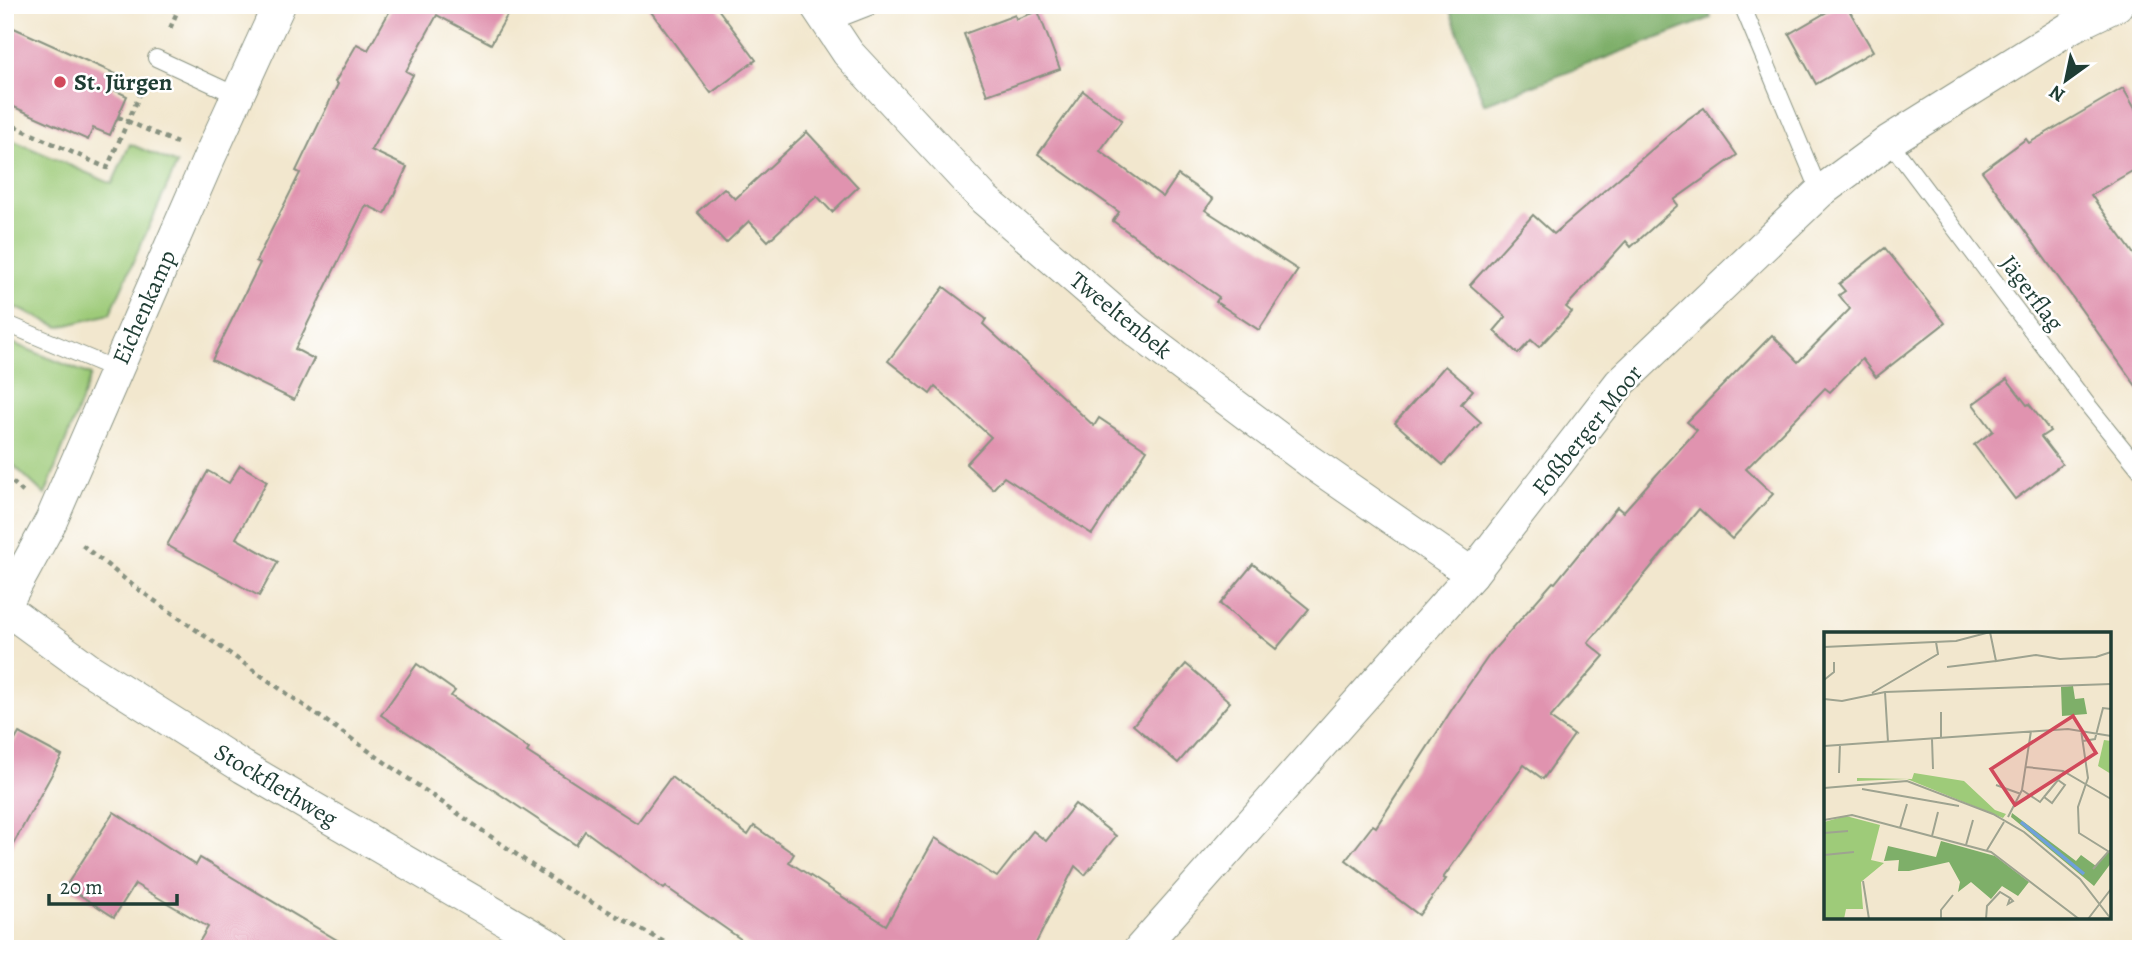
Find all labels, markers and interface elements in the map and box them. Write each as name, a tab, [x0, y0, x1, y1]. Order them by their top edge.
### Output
north arrow	[2030, 46, 2100, 116]
place label: St. Jürgen	[74, 66, 173, 98]
marker: St. Jürgen	[52, 74, 68, 90]
text: N	[2044, 79, 2070, 108]
street label: Eichenkamp	[104, 245, 184, 369]
street label: Jägerflag	[1993, 249, 2071, 337]
street label: Tweeltenbek	[1063, 264, 1179, 366]
street label: Foßberger Moor	[1524, 358, 1650, 502]
inset map	[1824, 632, 2111, 919]
street label: Stockflethweg	[208, 736, 344, 834]
scale bar	[49, 863, 177, 907]
text: 20 m	[60, 873, 103, 901]

